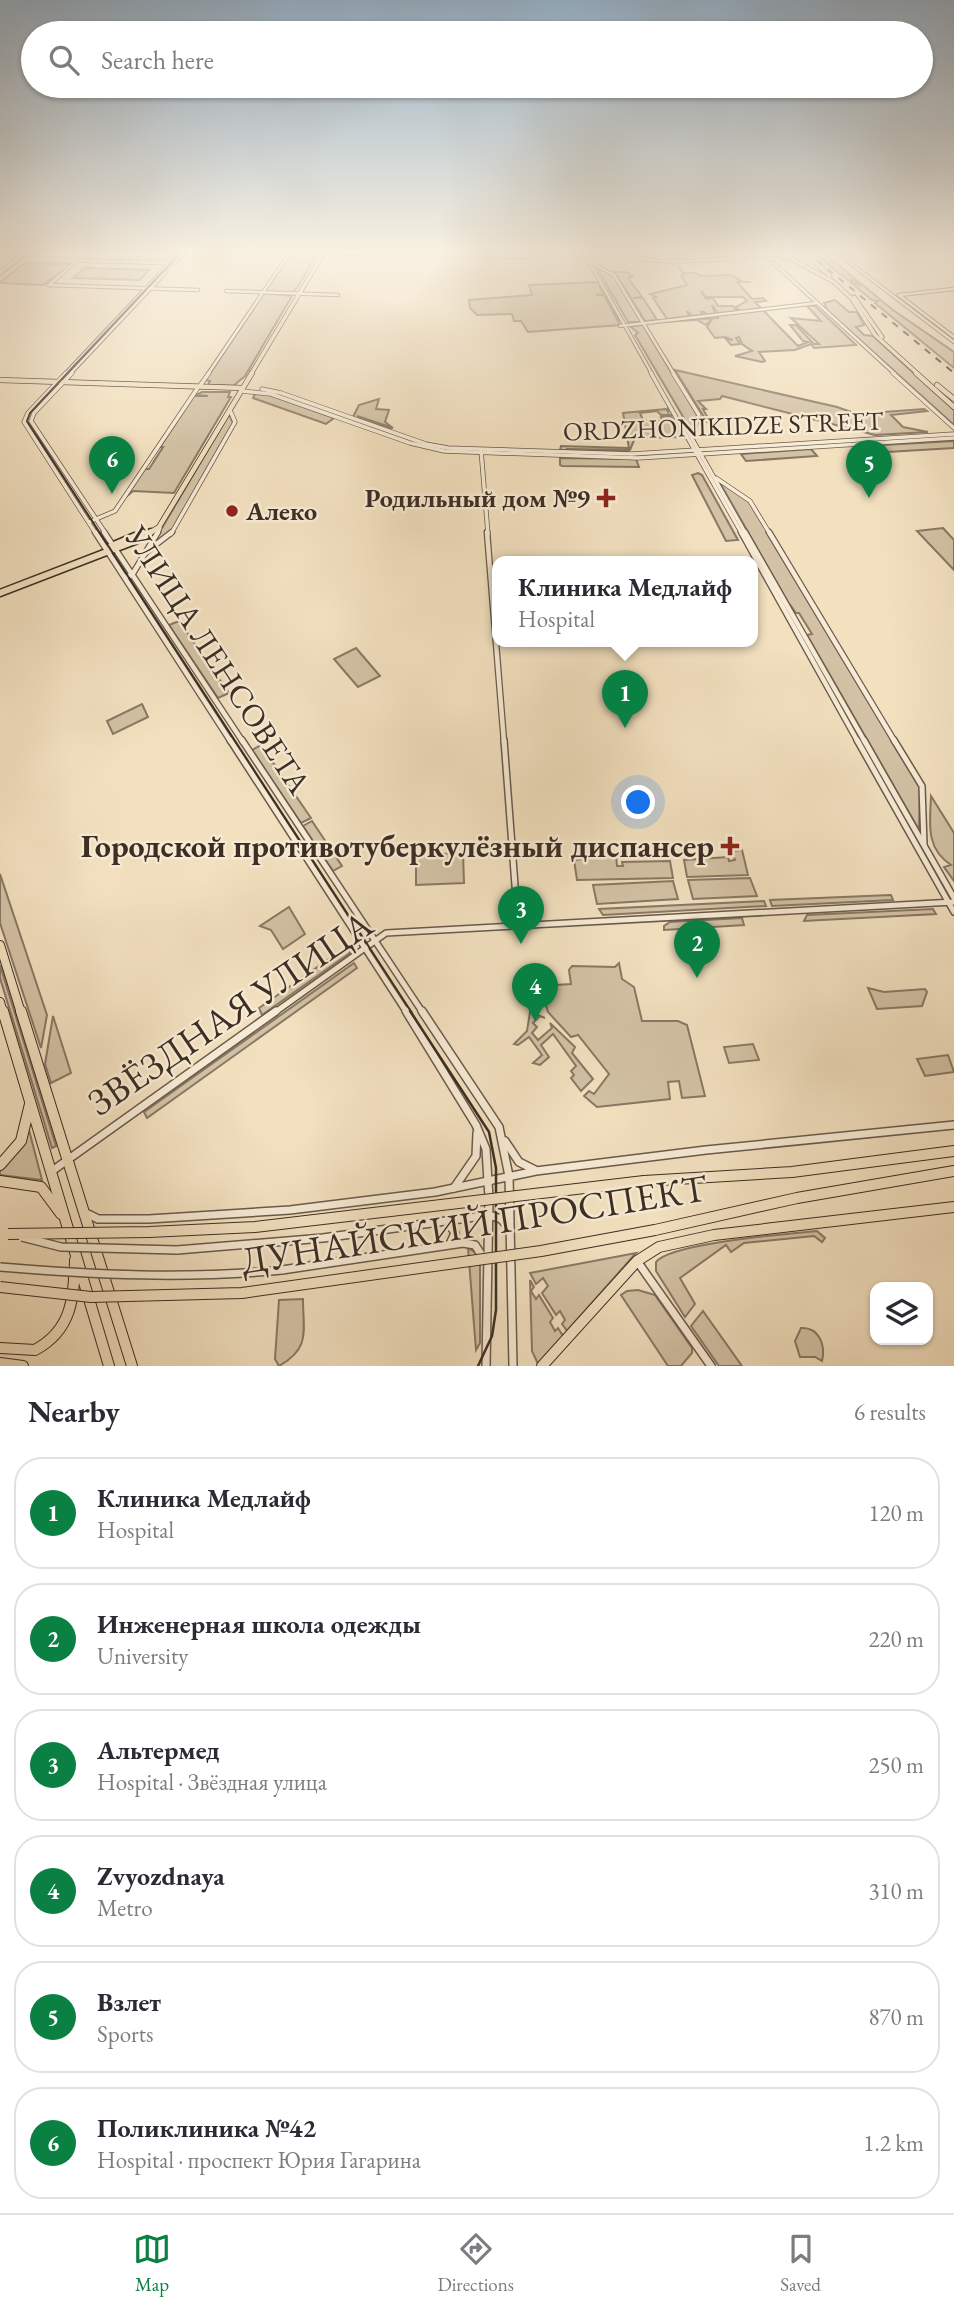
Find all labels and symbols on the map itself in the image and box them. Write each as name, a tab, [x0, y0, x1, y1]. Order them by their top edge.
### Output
street label: ORDZHONIKIDZE STREET	[562, 403, 884, 449]
pin: 6	[89, 436, 135, 494]
pin: 5	[846, 440, 892, 498]
place label: Родильный дом №9	[365, 481, 590, 515]
marker: Родильный дом №9	[596, 488, 616, 508]
place label: Алеко	[245, 494, 317, 528]
marker: Алеко	[224, 503, 240, 519]
street label: УЛИЦА ЛЕНСОВЕТА	[115, 517, 321, 803]
pin: 1	[602, 670, 648, 728]
your location	[621, 785, 655, 819]
place label: Городской противотуберкулёзный диспансер	[81, 825, 714, 867]
marker: Городской противотуберкулёзный диспансер	[720, 836, 740, 856]
pin: 3	[498, 886, 544, 944]
street label: ЗВЁЗДНАЯ УЛИЦА	[78, 899, 382, 1126]
pin: 2	[674, 920, 720, 978]
pin: 4	[512, 963, 558, 1021]
street label: ДУНАЙСКИЙ ПРОСПЕКТ	[237, 1162, 711, 1285]

